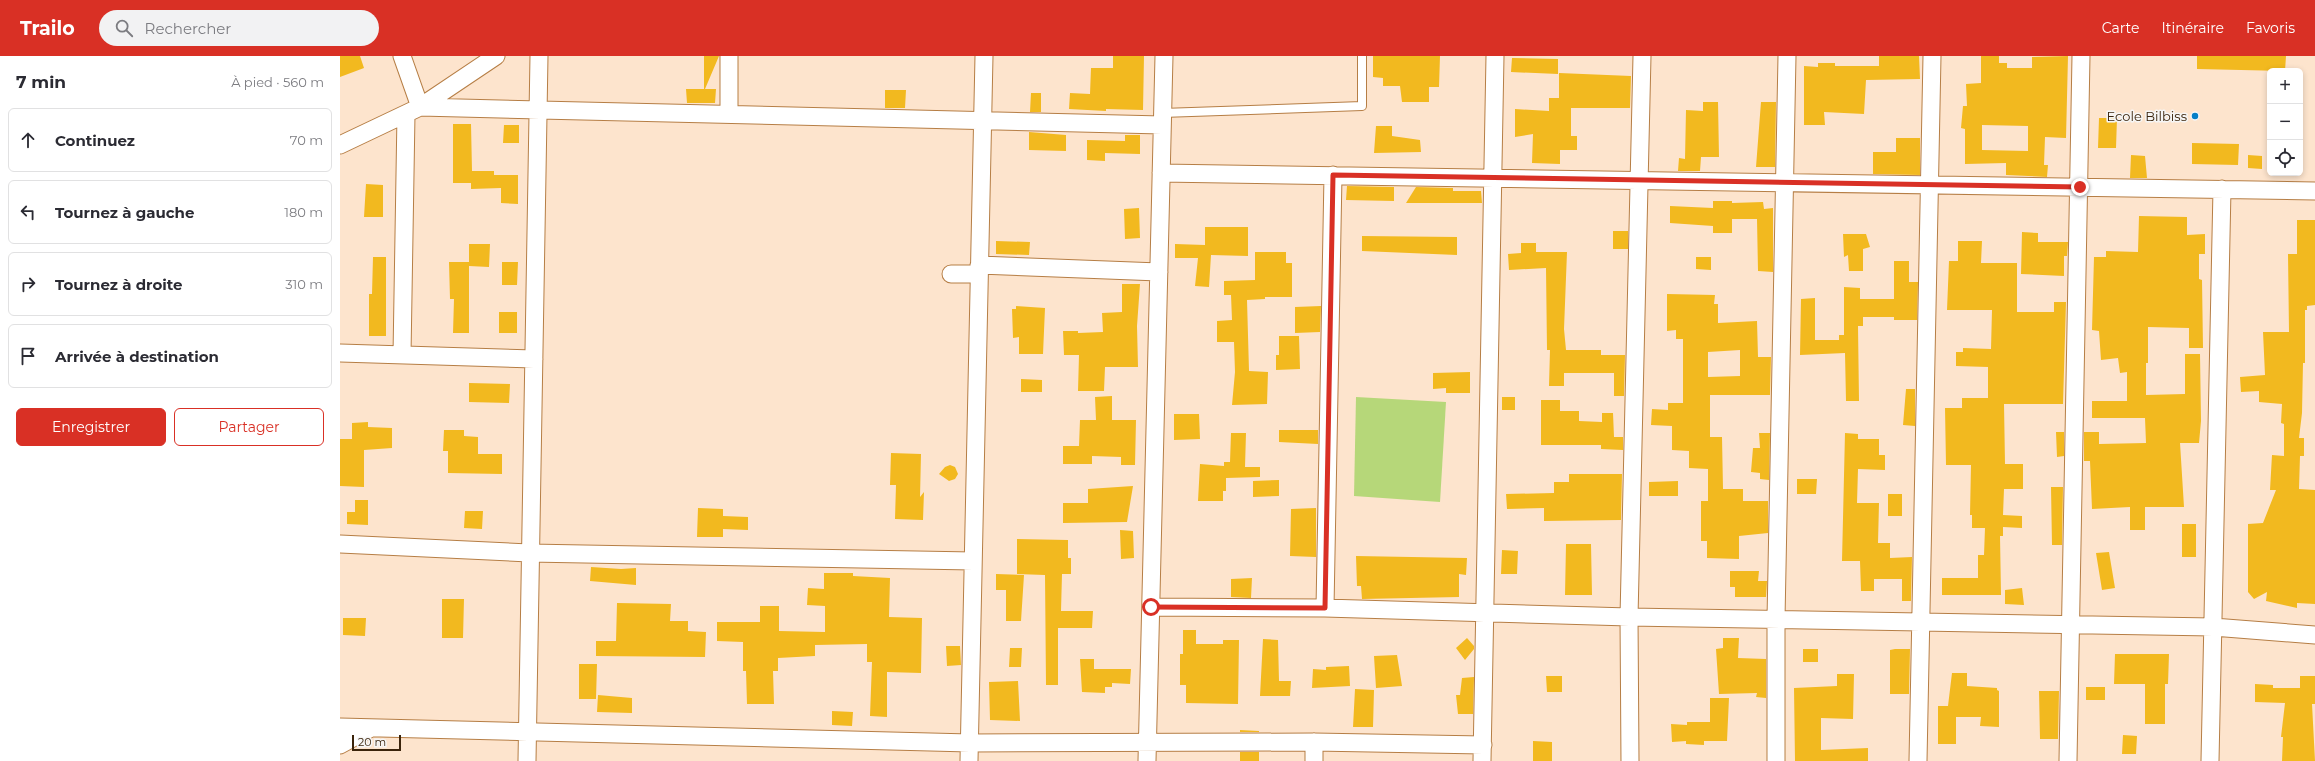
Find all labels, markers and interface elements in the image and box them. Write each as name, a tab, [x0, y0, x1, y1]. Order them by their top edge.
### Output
search box	[99, 10, 379, 46]
text: Trailo	[20, 17, 75, 40]
icon: search	[113, 17, 135, 39]
text: Rechercher	[145, 19, 231, 38]
text: Carte	[2102, 19, 2139, 37]
text: Itinéraire	[2161, 19, 2224, 37]
text: Favoris	[2246, 19, 2295, 37]
map controls	[2267, 68, 2303, 176]
button: +	[2267, 68, 2303, 104]
text: 7 min	[16, 72, 66, 92]
text: À pied · 560 m	[231, 74, 324, 90]
button: −	[2267, 104, 2303, 140]
place label: Ecole Bilbiss	[2106, 108, 2187, 124]
marker: Ecole Bilbiss	[2190, 111, 2200, 121]
icon: ahead	[17, 129, 39, 151]
text: Continuez	[55, 131, 135, 150]
text: 70 m	[290, 132, 323, 148]
button: locate	[2267, 140, 2303, 176]
route end	[2071, 178, 2089, 196]
icon: left	[17, 201, 39, 223]
text: Tournez à gauche	[55, 203, 194, 222]
text: 180 m	[284, 204, 323, 220]
icon: right	[17, 273, 39, 295]
text: Tournez à droite	[55, 275, 183, 294]
text: 310 m	[285, 276, 323, 292]
icon: arrive	[17, 345, 39, 367]
text: Arrivée à destination	[55, 347, 219, 366]
button: Enregistrer	[16, 408, 166, 446]
button: Partager	[174, 408, 324, 446]
route start	[1142, 598, 1160, 616]
scale bar	[352, 733, 401, 752]
text: 20 m	[358, 735, 386, 749]

